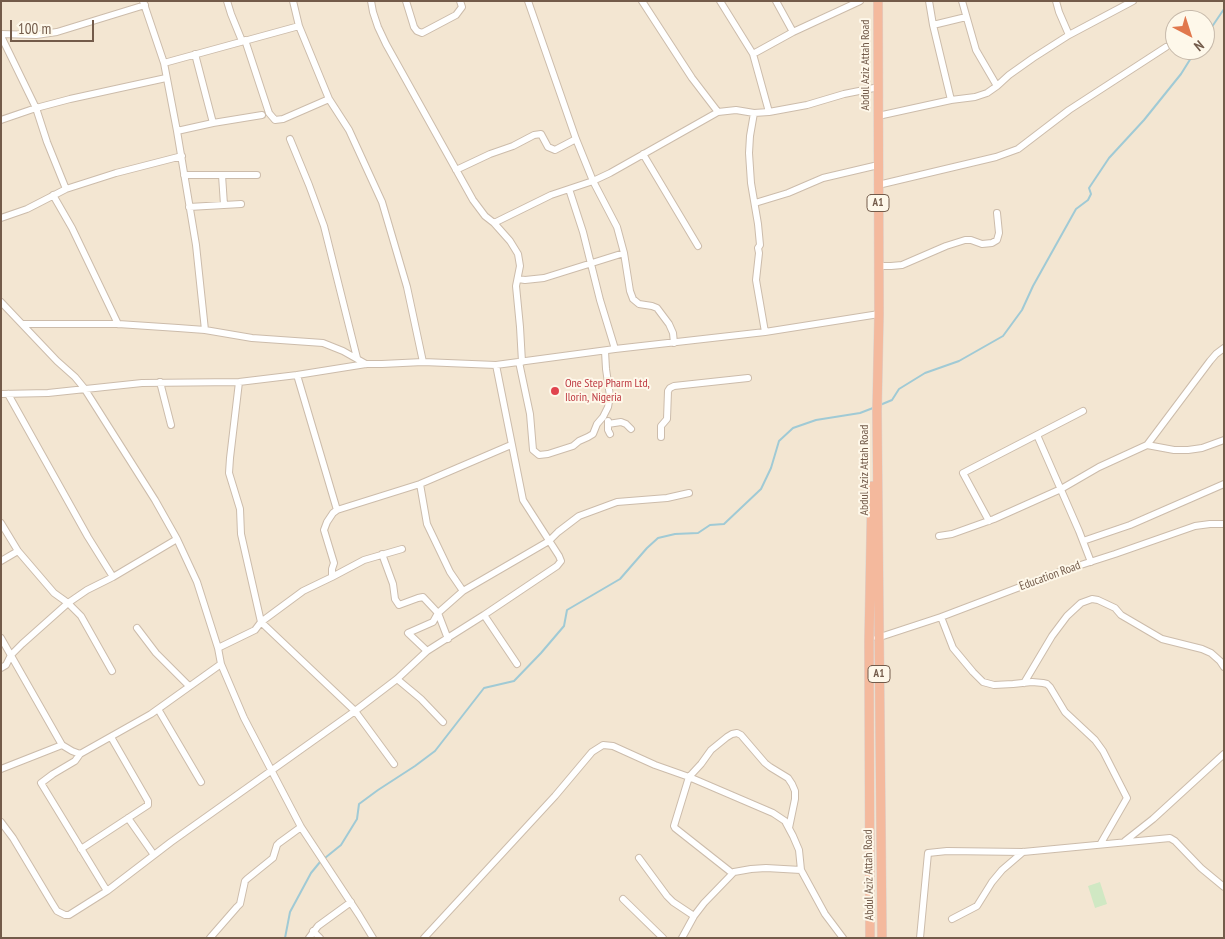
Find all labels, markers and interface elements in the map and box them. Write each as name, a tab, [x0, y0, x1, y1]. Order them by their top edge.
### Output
scale bar	[12, 10, 96, 42]
north arrow	[1165, 10, 1215, 60]
text: 100 m	[18, 19, 51, 38]
street label: Abdul Aziz Attah Road	[859, 19, 873, 111]
text: N	[1190, 36, 1208, 55]
road number: A1	[867, 194, 889, 212]
place label: One Step Pharm Ltd, Ilorin, Nigeria	[565, 377, 650, 405]
marker: One Step Pharm Ltd, Ilorin, Nigeria	[549, 385, 561, 397]
street label: Abdul Aziz Attah Road	[858, 424, 872, 516]
street label: Education Road	[1017, 558, 1083, 594]
road number: A1	[868, 666, 890, 682]
street label: Abdul Aziz Attah Road	[861, 829, 877, 921]

